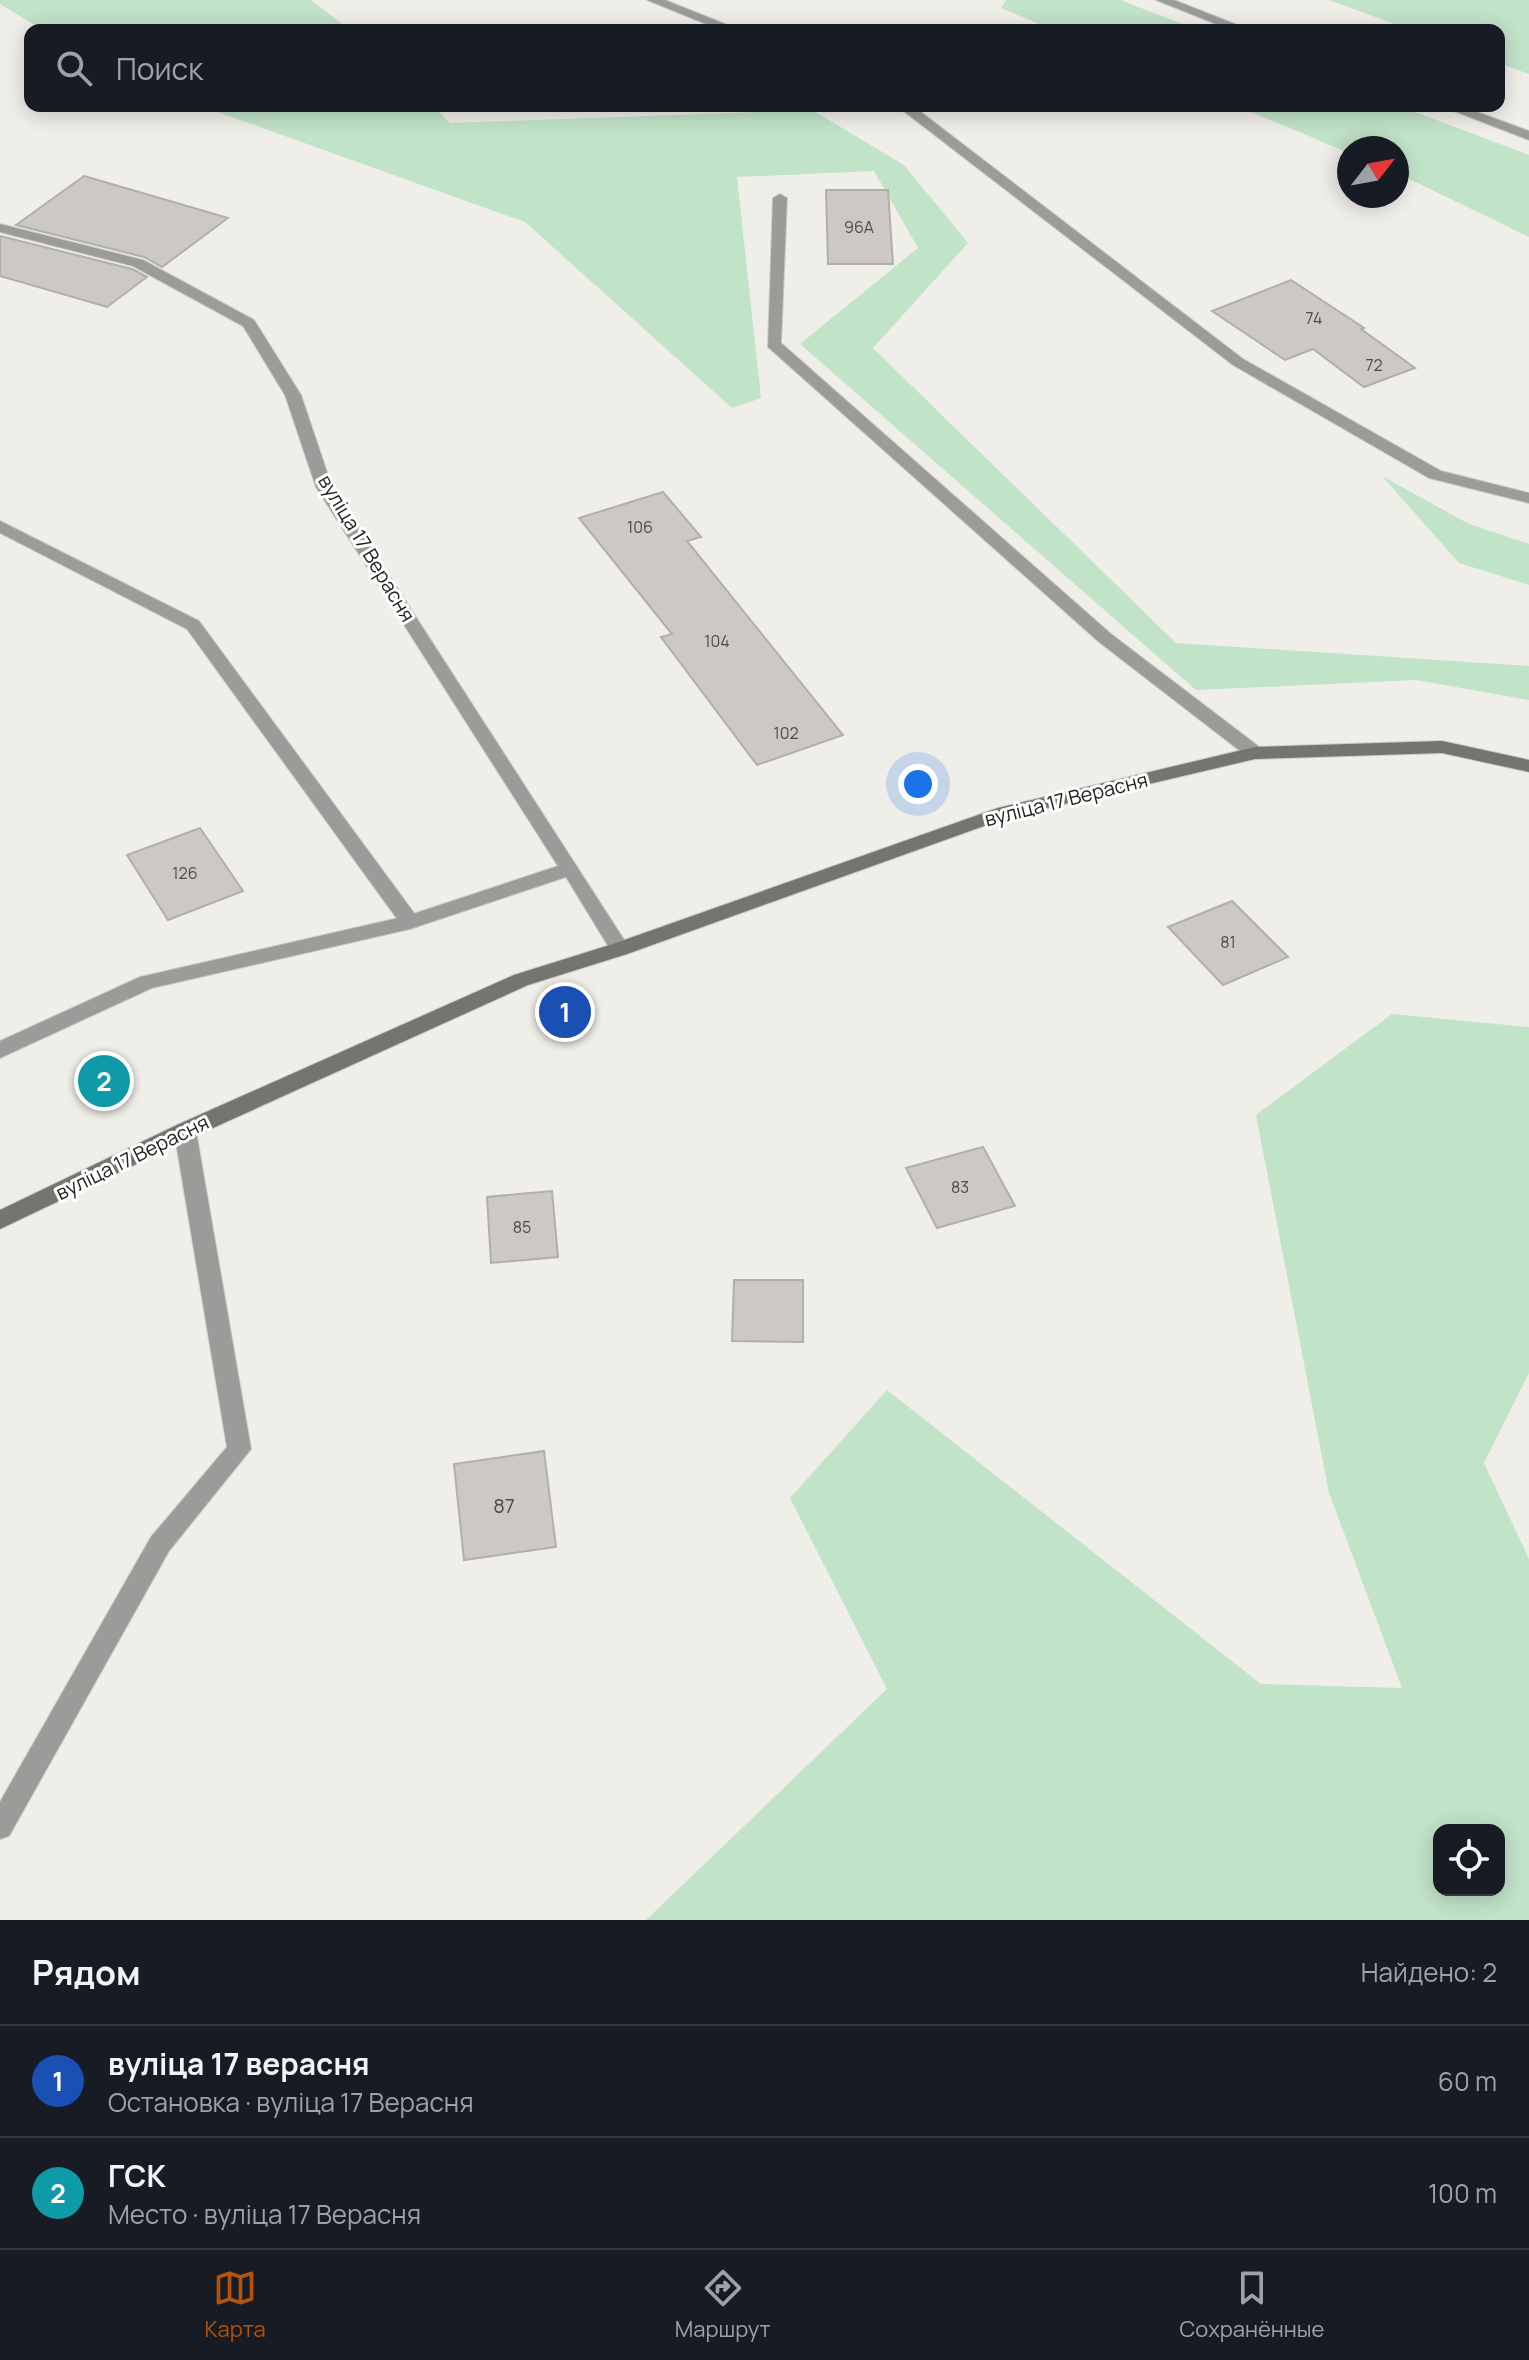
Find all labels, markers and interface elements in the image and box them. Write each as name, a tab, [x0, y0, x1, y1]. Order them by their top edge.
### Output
search box	[24, 24, 1505, 112]
icon: search	[52, 46, 96, 90]
text: Поиск	[116, 48, 203, 89]
north arrow	[1337, 136, 1409, 208]
house number: 96А	[844, 216, 874, 238]
house number: 74	[1306, 307, 1322, 329]
house number: 72	[1365, 354, 1383, 376]
street label: вуліца 17 Верасня	[312, 469, 422, 627]
house number: 106	[627, 516, 653, 538]
house number: 104	[704, 630, 730, 652]
house number: 102	[773, 722, 799, 744]
your location	[898, 764, 938, 804]
street label: вуліца 17 Верасня	[982, 766, 1150, 832]
house number: 126	[172, 862, 198, 884]
house number: 81	[1220, 931, 1236, 953]
pin: 1	[539, 982, 591, 1042]
pin: 2	[78, 1051, 130, 1111]
street label: вуліца 17 Верасня	[51, 1108, 213, 1206]
house number: 83	[951, 1176, 969, 1198]
house number: 85	[513, 1216, 531, 1238]
house number: 87	[493, 1492, 515, 1519]
map controls	[1433, 1824, 1505, 1896]
button: locate	[1433, 1824, 1505, 1896]
text: Рядом	[32, 1949, 141, 1995]
text: Найдено: 2	[1361, 1954, 1497, 1990]
text: вуліца 17 верасня	[108, 2043, 370, 2084]
text: 1	[52, 2063, 64, 2099]
text: 60 m	[1438, 2063, 1497, 2099]
text: Остановка · вуліца 17 Верасня	[108, 2084, 474, 2120]
text: ГСК	[108, 2155, 166, 2196]
text: 2	[50, 2175, 66, 2211]
text: 100 m	[1428, 2175, 1497, 2211]
text: Место · вуліца 17 Верасня	[108, 2196, 421, 2232]
tab: Карта	[205, 2266, 266, 2344]
tab: Маршрут	[675, 2266, 771, 2344]
tab: Сохранённые	[1180, 2266, 1324, 2344]

